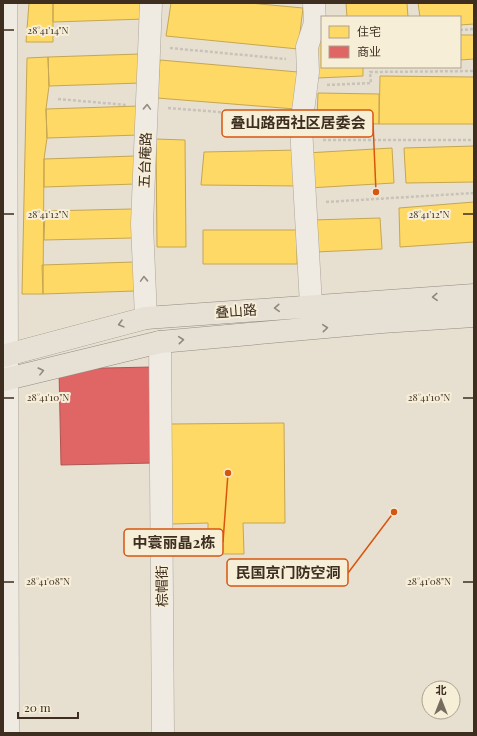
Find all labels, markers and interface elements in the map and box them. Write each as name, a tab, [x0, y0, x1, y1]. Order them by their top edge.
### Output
legend	[321, 16, 461, 68]
text: 28°41'14"N	[27, 23, 69, 37]
text: 住宅	[357, 23, 381, 39]
text: 商业	[357, 43, 381, 59]
one-way arrow	[143, 104, 151, 110]
callout: 叠山路西社区居委会	[222, 110, 373, 137]
text: 叠山路西社区居委会	[230, 112, 366, 132]
street label: 五台庵路	[134, 132, 155, 188]
text: 28°41'12"N	[27, 207, 69, 221]
text: 28°41'12"N	[408, 207, 450, 221]
one-way arrow	[140, 276, 148, 282]
one-way arrow	[432, 293, 438, 302]
street label: 叠山路	[214, 300, 258, 321]
one-way arrow	[274, 303, 280, 312]
one-way arrow	[117, 319, 124, 328]
one-way arrow	[322, 323, 328, 332]
one-way arrow	[178, 336, 184, 345]
one-way arrow	[38, 368, 44, 376]
text: 28°41'10"N	[27, 390, 69, 404]
text: 28°41'10"N	[408, 390, 450, 404]
callout: 中寰丽晶2栋	[124, 529, 223, 556]
text: 中寰丽晶2栋	[133, 532, 215, 552]
callout: 民国京门防空洞	[227, 559, 348, 586]
text: 民国京门防空洞	[235, 562, 341, 582]
street label: 棕帽街	[152, 565, 171, 607]
text: 28°41'08"N	[26, 574, 70, 588]
text: 28°41'08"N	[407, 574, 451, 588]
north arrow	[421, 680, 461, 720]
text: 北	[436, 682, 447, 697]
scale bar	[18, 694, 78, 720]
text: 20 m	[24, 699, 51, 715]

